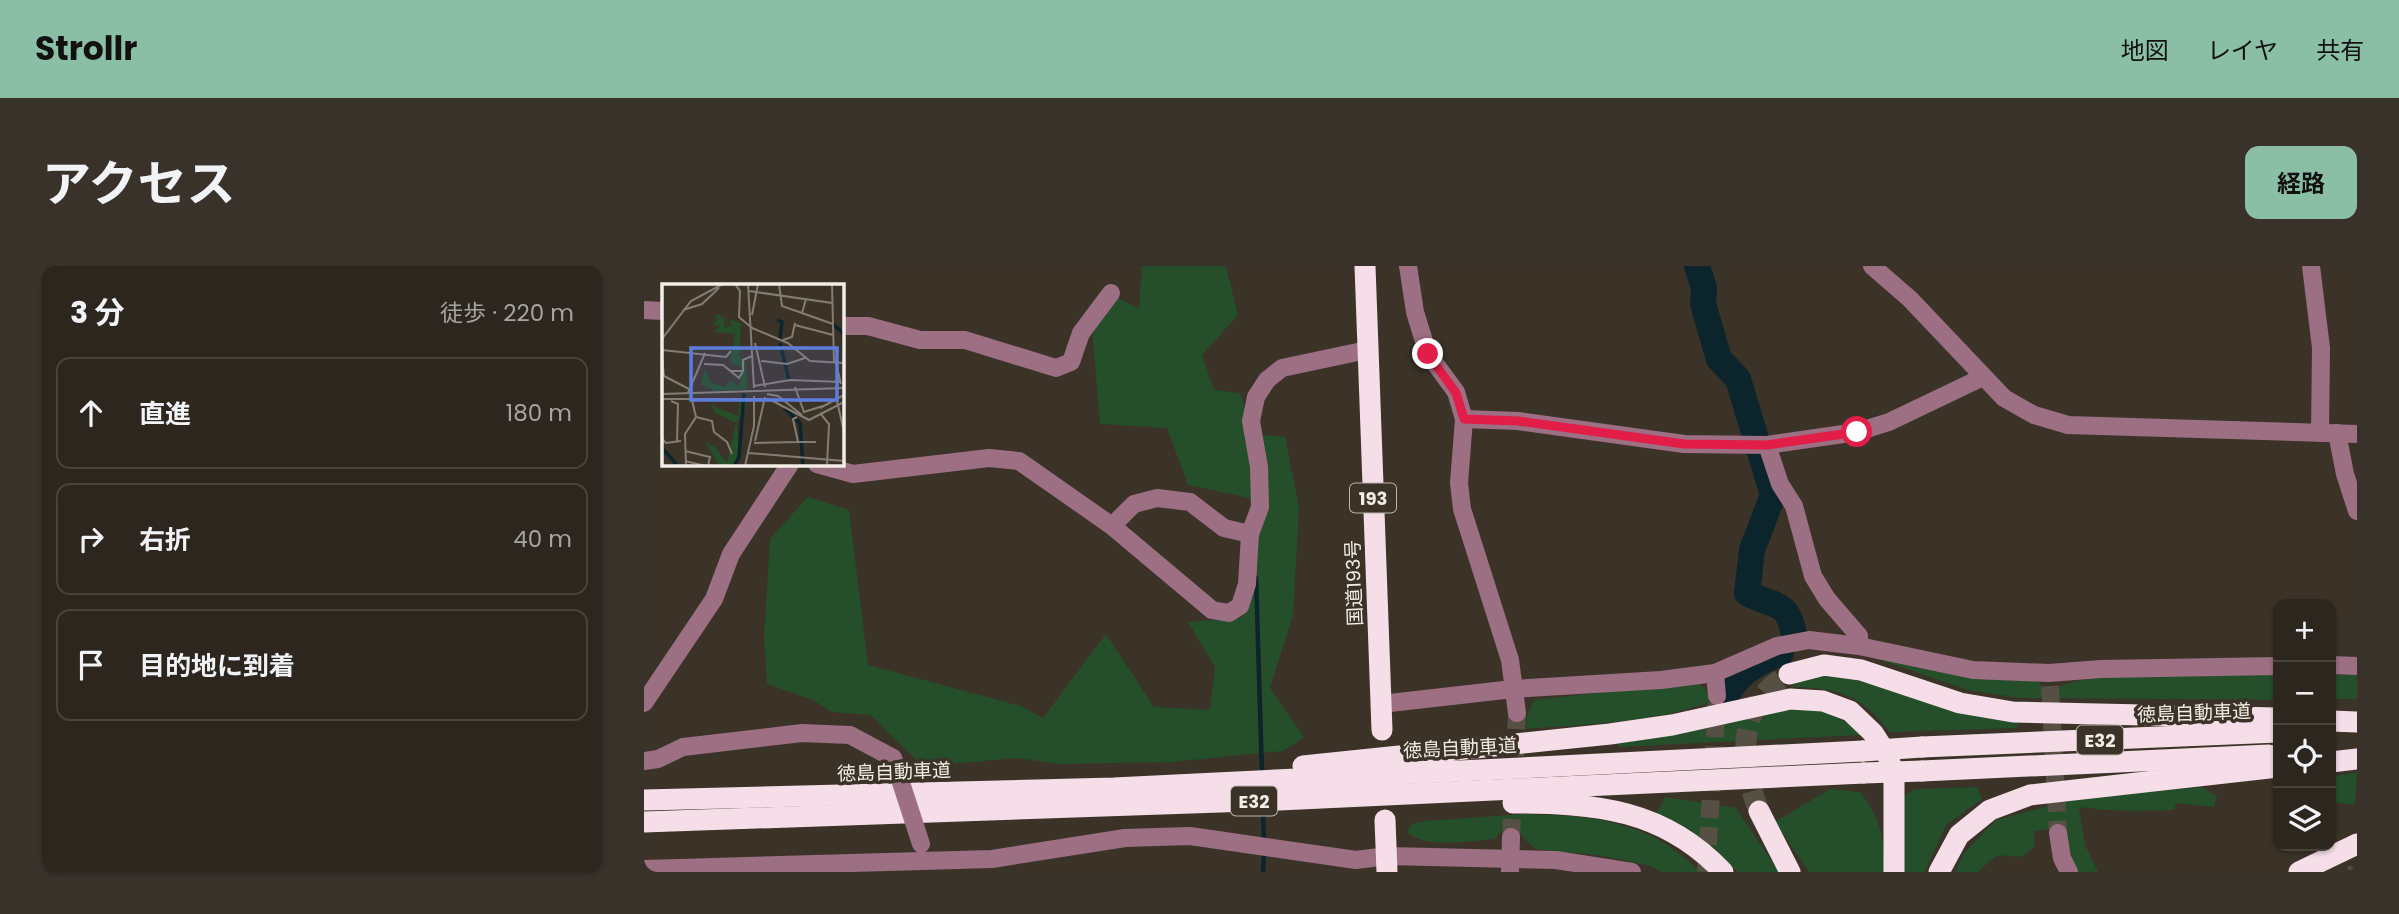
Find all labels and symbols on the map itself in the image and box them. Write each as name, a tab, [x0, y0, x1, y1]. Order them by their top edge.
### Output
inset map	[662, 284, 844, 466]
route end	[1412, 338, 1443, 369]
route start	[1841, 416, 1872, 447]
road number: 193	[1350, 484, 1396, 512]
street label: 国道193号	[1339, 539, 1369, 627]
street label: 徳島自動車道	[2137, 698, 2251, 728]
road number: E32	[2077, 726, 2123, 754]
street label: 徳島自動車道	[1402, 732, 1518, 764]
street label: 徳島自動車道	[837, 757, 951, 787]
road number: E32	[1231, 786, 1277, 816]

